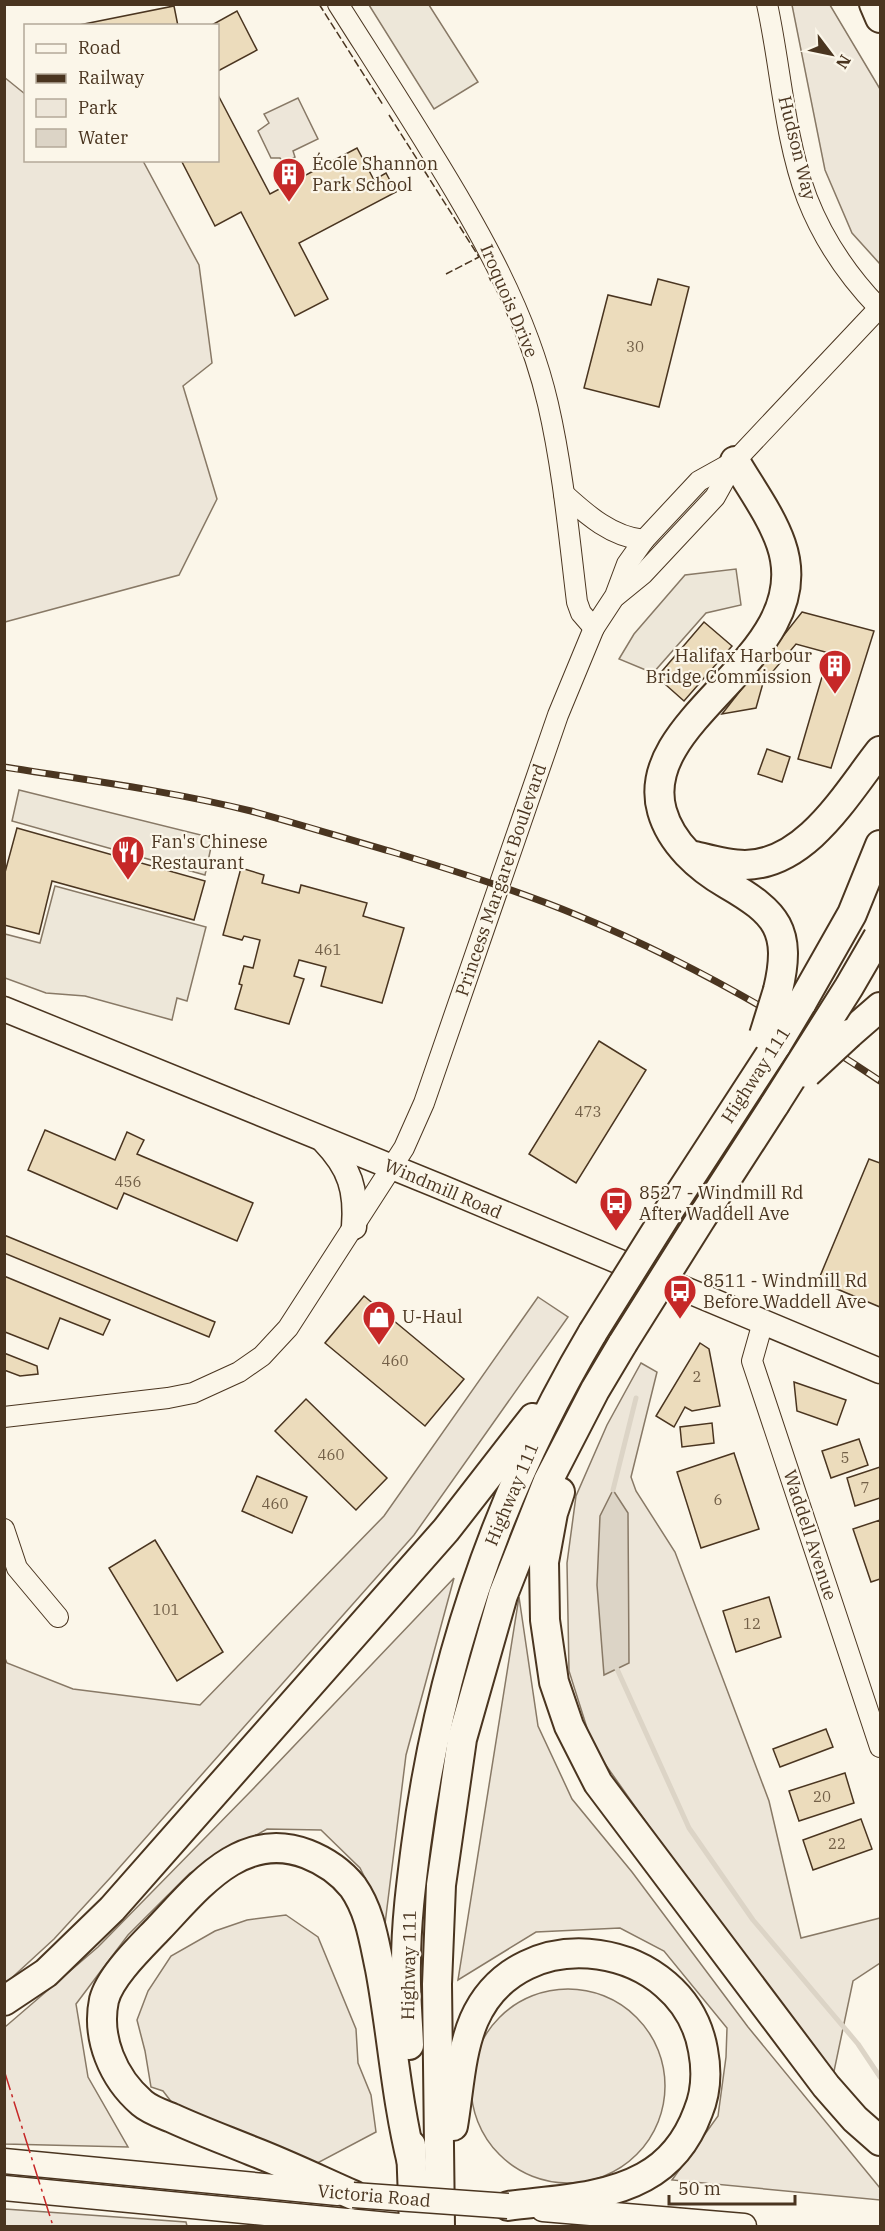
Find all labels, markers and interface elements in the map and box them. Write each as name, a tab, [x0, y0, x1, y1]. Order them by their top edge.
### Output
legend	[24, 24, 219, 162]
north arrow	[801, 24, 861, 84]
text: Road	[78, 36, 121, 59]
text: N	[832, 51, 856, 73]
text: Railway	[78, 66, 144, 89]
street label: Hudson Way	[773, 93, 822, 203]
text: Park	[78, 96, 118, 119]
text: Water	[78, 126, 128, 149]
place label: École Shannon Park School	[312, 152, 438, 196]
building icon: École Shannon Park School	[271, 156, 307, 203]
street label: Iroquois Drive	[475, 241, 544, 361]
house number: 30	[626, 337, 644, 356]
place label: Halifax Harbour Bridge Commission	[645, 644, 812, 688]
building icon: Halifax Harbour Bridge Commission	[817, 648, 853, 695]
street label: Princess Margaret Boulevard	[450, 761, 551, 999]
place label: Fan's Chinese Restaurant	[151, 830, 268, 874]
restaurant icon: Fan's Chinese Restaurant	[110, 834, 146, 881]
house number: 461	[314, 940, 342, 959]
street label: Highway 111	[716, 1022, 795, 1127]
house number: 473	[574, 1102, 602, 1121]
street label: Windmill Road	[381, 1153, 506, 1224]
house number: 456	[114, 1172, 142, 1191]
place label: 8527 - Windmill Rd After Waddell Ave	[639, 1181, 804, 1225]
bus stop icon: 8527 - Windmill Rd After Waddell Ave	[598, 1185, 634, 1232]
place label: 8511 - Windmill Rd Before Waddell Ave	[703, 1269, 868, 1313]
bus stop icon: 8511 - Windmill Rd Before Waddell Ave	[662, 1273, 698, 1320]
shop icon: U-Haul	[361, 1299, 397, 1346]
place label: U-Haul	[402, 1305, 463, 1328]
house number: 460	[381, 1351, 409, 1370]
house number: 2	[692, 1367, 702, 1386]
street label: Highway 111	[479, 1439, 544, 1549]
house number: 460	[317, 1445, 345, 1464]
house number: 5	[840, 1448, 850, 1467]
street label: Waddell Avenue	[779, 1467, 842, 1603]
house number: 7	[860, 1478, 870, 1497]
house number: 6	[713, 1490, 723, 1509]
house number: 460	[261, 1494, 289, 1513]
house number: 101	[152, 1600, 180, 1619]
house number: 12	[743, 1614, 761, 1633]
house number: 20	[813, 1787, 831, 1806]
house number: 22	[828, 1834, 846, 1853]
street label: Highway 111	[396, 1910, 421, 2020]
scale bar	[669, 2168, 795, 2206]
text: 50 m	[678, 2177, 721, 2200]
street label: Victoria Road	[316, 2179, 432, 2212]

